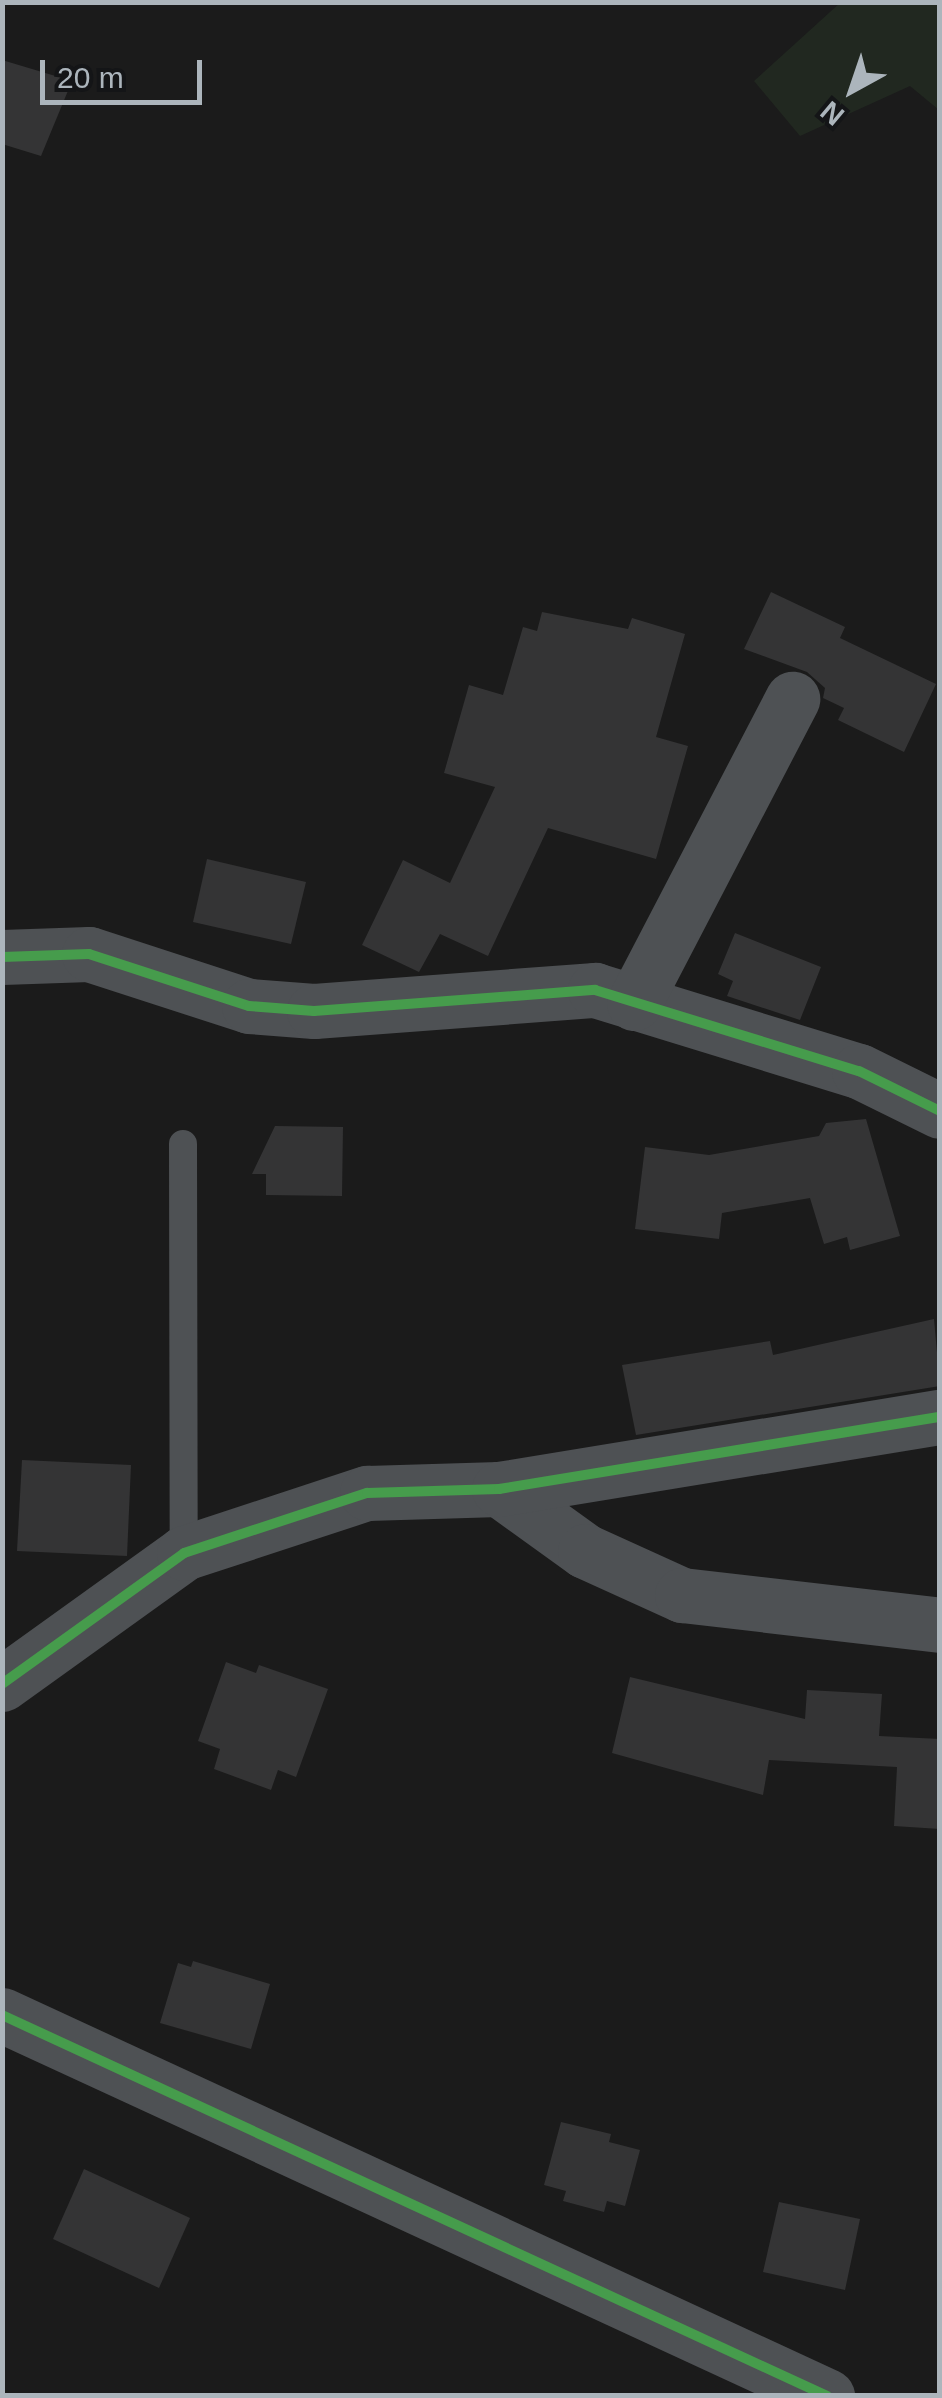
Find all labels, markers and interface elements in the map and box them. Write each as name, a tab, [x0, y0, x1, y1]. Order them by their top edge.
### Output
scale bar	[45, 40, 208, 102]
north arrow	[802, 40, 902, 140]
text: 20 m	[57, 61, 124, 94]
text: N	[815, 95, 850, 132]

